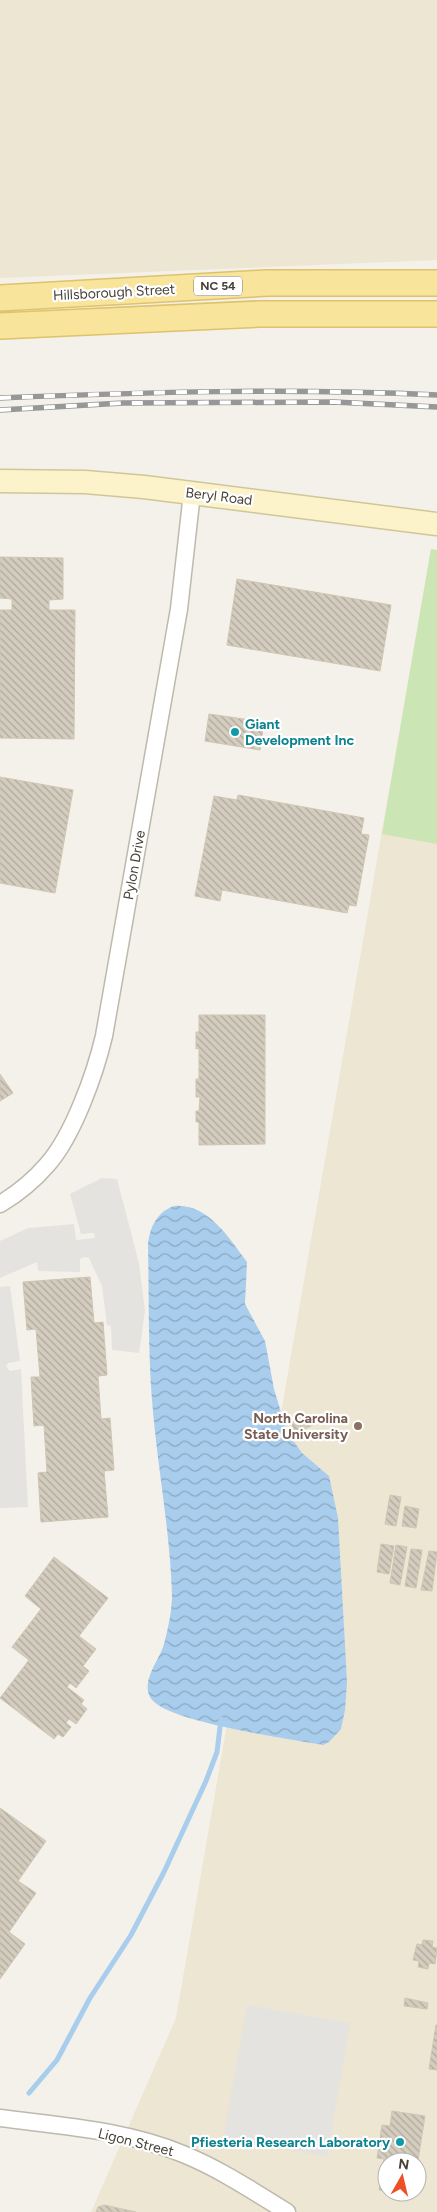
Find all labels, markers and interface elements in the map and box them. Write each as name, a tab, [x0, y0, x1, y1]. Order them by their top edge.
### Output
road number: NC 54	[194, 276, 242, 296]
street label: Hillsborough Street	[53, 281, 175, 304]
street label: Beryl Road	[185, 484, 253, 509]
place label: Giant Development Inc	[245, 716, 354, 749]
marker: Giant Development Inc	[229, 726, 241, 738]
street label: Pylon Drive	[120, 829, 149, 901]
place label: North Carolina State University	[244, 1410, 349, 1443]
marker: North Carolina State University	[352, 1420, 364, 1432]
street label: Ligon Street	[96, 2125, 175, 2160]
place label: Pfiesteria Research Laboratory	[191, 2134, 391, 2151]
marker: Pfiesteria Research Laboratory	[394, 2136, 406, 2148]
north arrow	[377, 2152, 427, 2202]
text: N	[397, 2155, 410, 2174]

